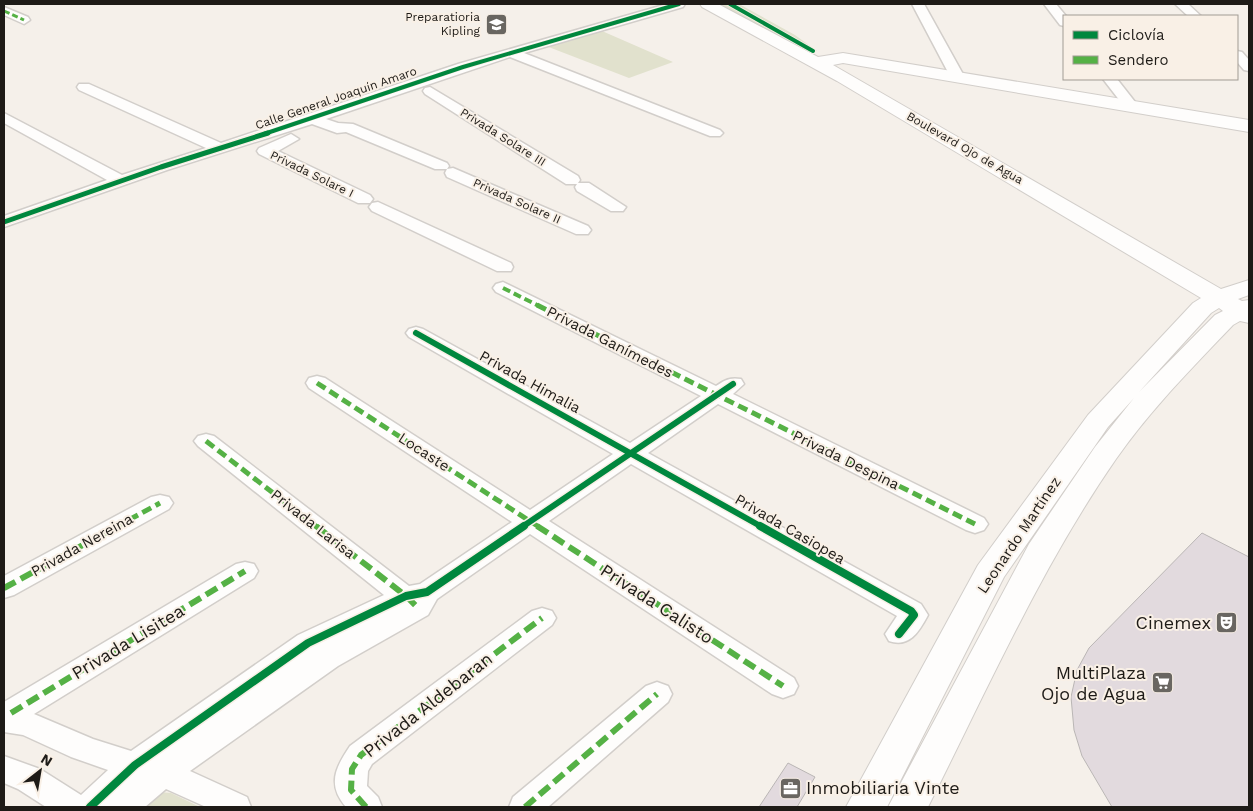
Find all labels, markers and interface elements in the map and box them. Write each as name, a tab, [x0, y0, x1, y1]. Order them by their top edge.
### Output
place label: Preparatioria Kipling	[405, 10, 481, 38]
school or university icon: Preparatioria Kipling	[484, 12, 508, 36]
legend	[1063, 15, 1238, 80]
text: Ciclovía	[1108, 26, 1165, 44]
text: Sendero	[1108, 51, 1169, 69]
street label: Calle General Joaquín Amaro	[253, 64, 419, 132]
street label: Privada Solare III	[458, 105, 548, 169]
street label: Boulevard Ojo de Agua	[904, 109, 1026, 187]
street label: Privada Solare I	[268, 148, 356, 200]
street label: Privada Solare II	[471, 175, 563, 227]
street label: Privada Ganímedes	[544, 302, 676, 382]
street label: Privada Himalia	[476, 347, 584, 417]
street label: Privada Despina	[790, 426, 903, 494]
street label: Locaste	[395, 429, 453, 475]
street label: Leonardo Martínez	[973, 473, 1065, 597]
street label: Privada Larisa	[267, 486, 359, 563]
street label: Privada Casiopea	[732, 490, 849, 568]
street label: Privada Nereina	[28, 509, 137, 580]
street label: Privada Calisto	[597, 559, 718, 648]
street label: Privada Lisitea	[68, 600, 188, 683]
theatre icon: Cinemex	[1215, 611, 1239, 635]
place label: Cinemex	[1136, 612, 1211, 633]
street label: Privada Aldebaran	[359, 648, 496, 761]
place label: MultiPlaza Ojo de Agua	[1041, 662, 1146, 704]
supermarket icon: MultiPlaza Ojo de Agua	[1150, 671, 1174, 695]
north arrow	[15, 746, 65, 796]
text: N	[38, 750, 55, 769]
office icon: Inmobiliaria Vinte	[778, 776, 802, 800]
place label: Inmobiliaria Vinte	[806, 777, 960, 798]

